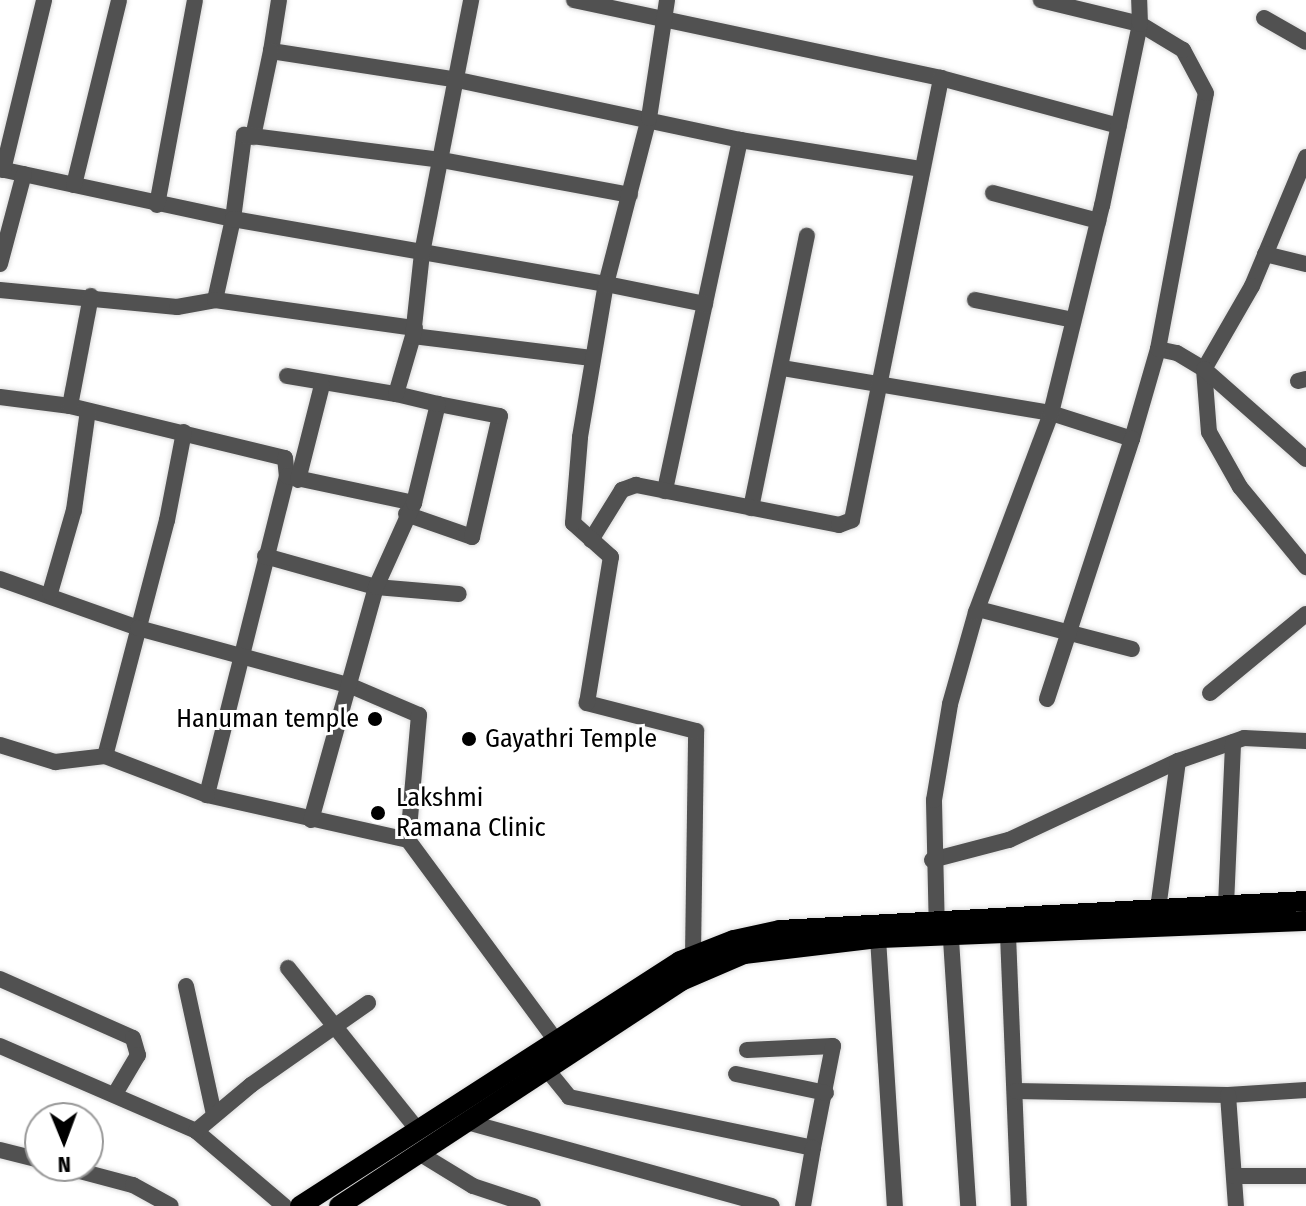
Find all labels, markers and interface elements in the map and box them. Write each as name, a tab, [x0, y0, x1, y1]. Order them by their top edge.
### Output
place label: Hanuman temple	[176, 703, 359, 735]
marker: Hanuman temple	[366, 710, 384, 728]
place label: Gayathri Temple	[485, 723, 657, 755]
marker: Gayathri Temple	[460, 730, 478, 748]
place label: Lakshmi Ramana Clinic	[396, 782, 546, 844]
marker: Lakshmi Ramana Clinic	[367, 802, 389, 824]
north arrow	[24, 1102, 104, 1182]
text: N	[58, 1151, 71, 1178]

